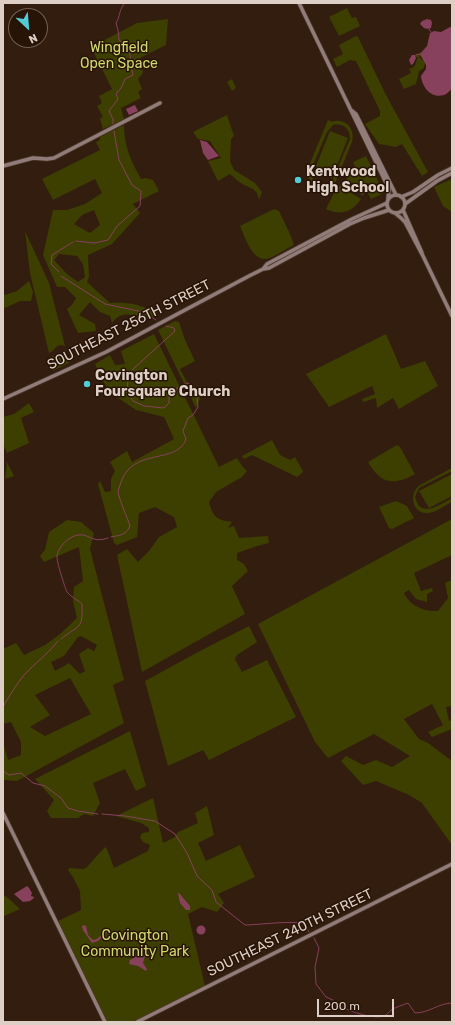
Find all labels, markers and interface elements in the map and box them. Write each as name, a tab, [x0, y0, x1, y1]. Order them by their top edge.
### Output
north arrow	[8, 8, 48, 48]
text: N	[27, 31, 39, 46]
park label: Wingfield Open Space	[80, 40, 158, 72]
place label: Kentwood High School	[306, 164, 389, 196]
marker: Kentwood High School	[293, 175, 303, 185]
street label: SOUTHEAST 256TH STREET	[45, 276, 213, 374]
place label: Covington Foursquare Church	[95, 368, 230, 400]
marker: Covington Foursquare Church	[82, 379, 92, 389]
street label: SOUTHEAST 240TH STREET	[205, 886, 375, 980]
park label: Covington Community Park	[81, 928, 189, 960]
scale bar	[319, 991, 396, 1017]
text: 200 m	[324, 999, 360, 1013]

